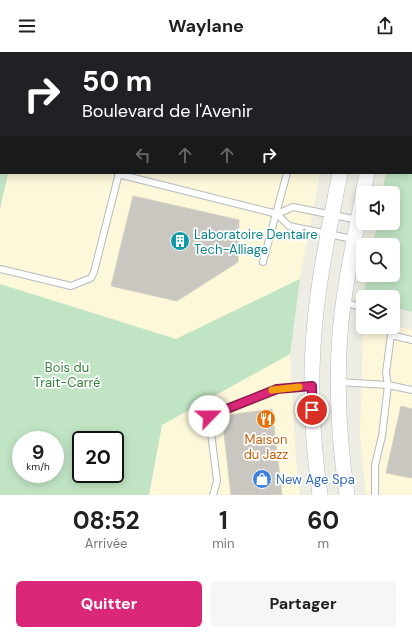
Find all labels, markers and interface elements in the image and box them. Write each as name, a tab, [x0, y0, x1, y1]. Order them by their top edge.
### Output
text: Waylane	[168, 14, 244, 38]
icon: menu	[16, 15, 38, 37]
icon: share	[374, 15, 396, 37]
text: 50 m	[82, 63, 152, 100]
icon: right	[16, 68, 68, 120]
text: Boulevard de l'Avenir	[82, 99, 253, 123]
icon: left	[132, 144, 154, 166]
icon: ahead	[174, 144, 196, 166]
icon: ahead	[216, 144, 238, 166]
icon: right	[258, 144, 280, 166]
map controls	[356, 186, 400, 334]
button: sound	[356, 186, 400, 230]
place label: Laboratoire Dentaire Tech-Alliage	[194, 226, 318, 258]
building icon: Laboratoire Dentaire Tech-Alliage	[169, 230, 191, 252]
button: search	[356, 238, 400, 282]
button: layers	[356, 290, 400, 334]
park label: Bois du Trait-Carré	[34, 359, 100, 391]
pin	[295, 393, 329, 427]
position arrow	[188, 395, 230, 437]
icon: arrive	[301, 399, 323, 421]
restaurant icon: Maison du Jazz	[255, 408, 277, 430]
speed limit sign: 20	[72, 431, 124, 483]
place label: Maison du Jazz	[244, 431, 288, 463]
text: 9	[32, 439, 44, 465]
text: km/h	[26, 460, 50, 473]
shop icon: New Age Spa	[251, 468, 273, 490]
place label: New Age Spa	[276, 471, 355, 488]
text: 08:52	[73, 505, 140, 536]
text: 1	[219, 505, 228, 536]
text: 60	[307, 505, 339, 536]
text: Arrivée	[85, 535, 127, 552]
text: min	[212, 535, 234, 552]
text: m	[317, 535, 329, 552]
button: Quitter	[16, 581, 202, 627]
button: Partager	[210, 581, 396, 627]

